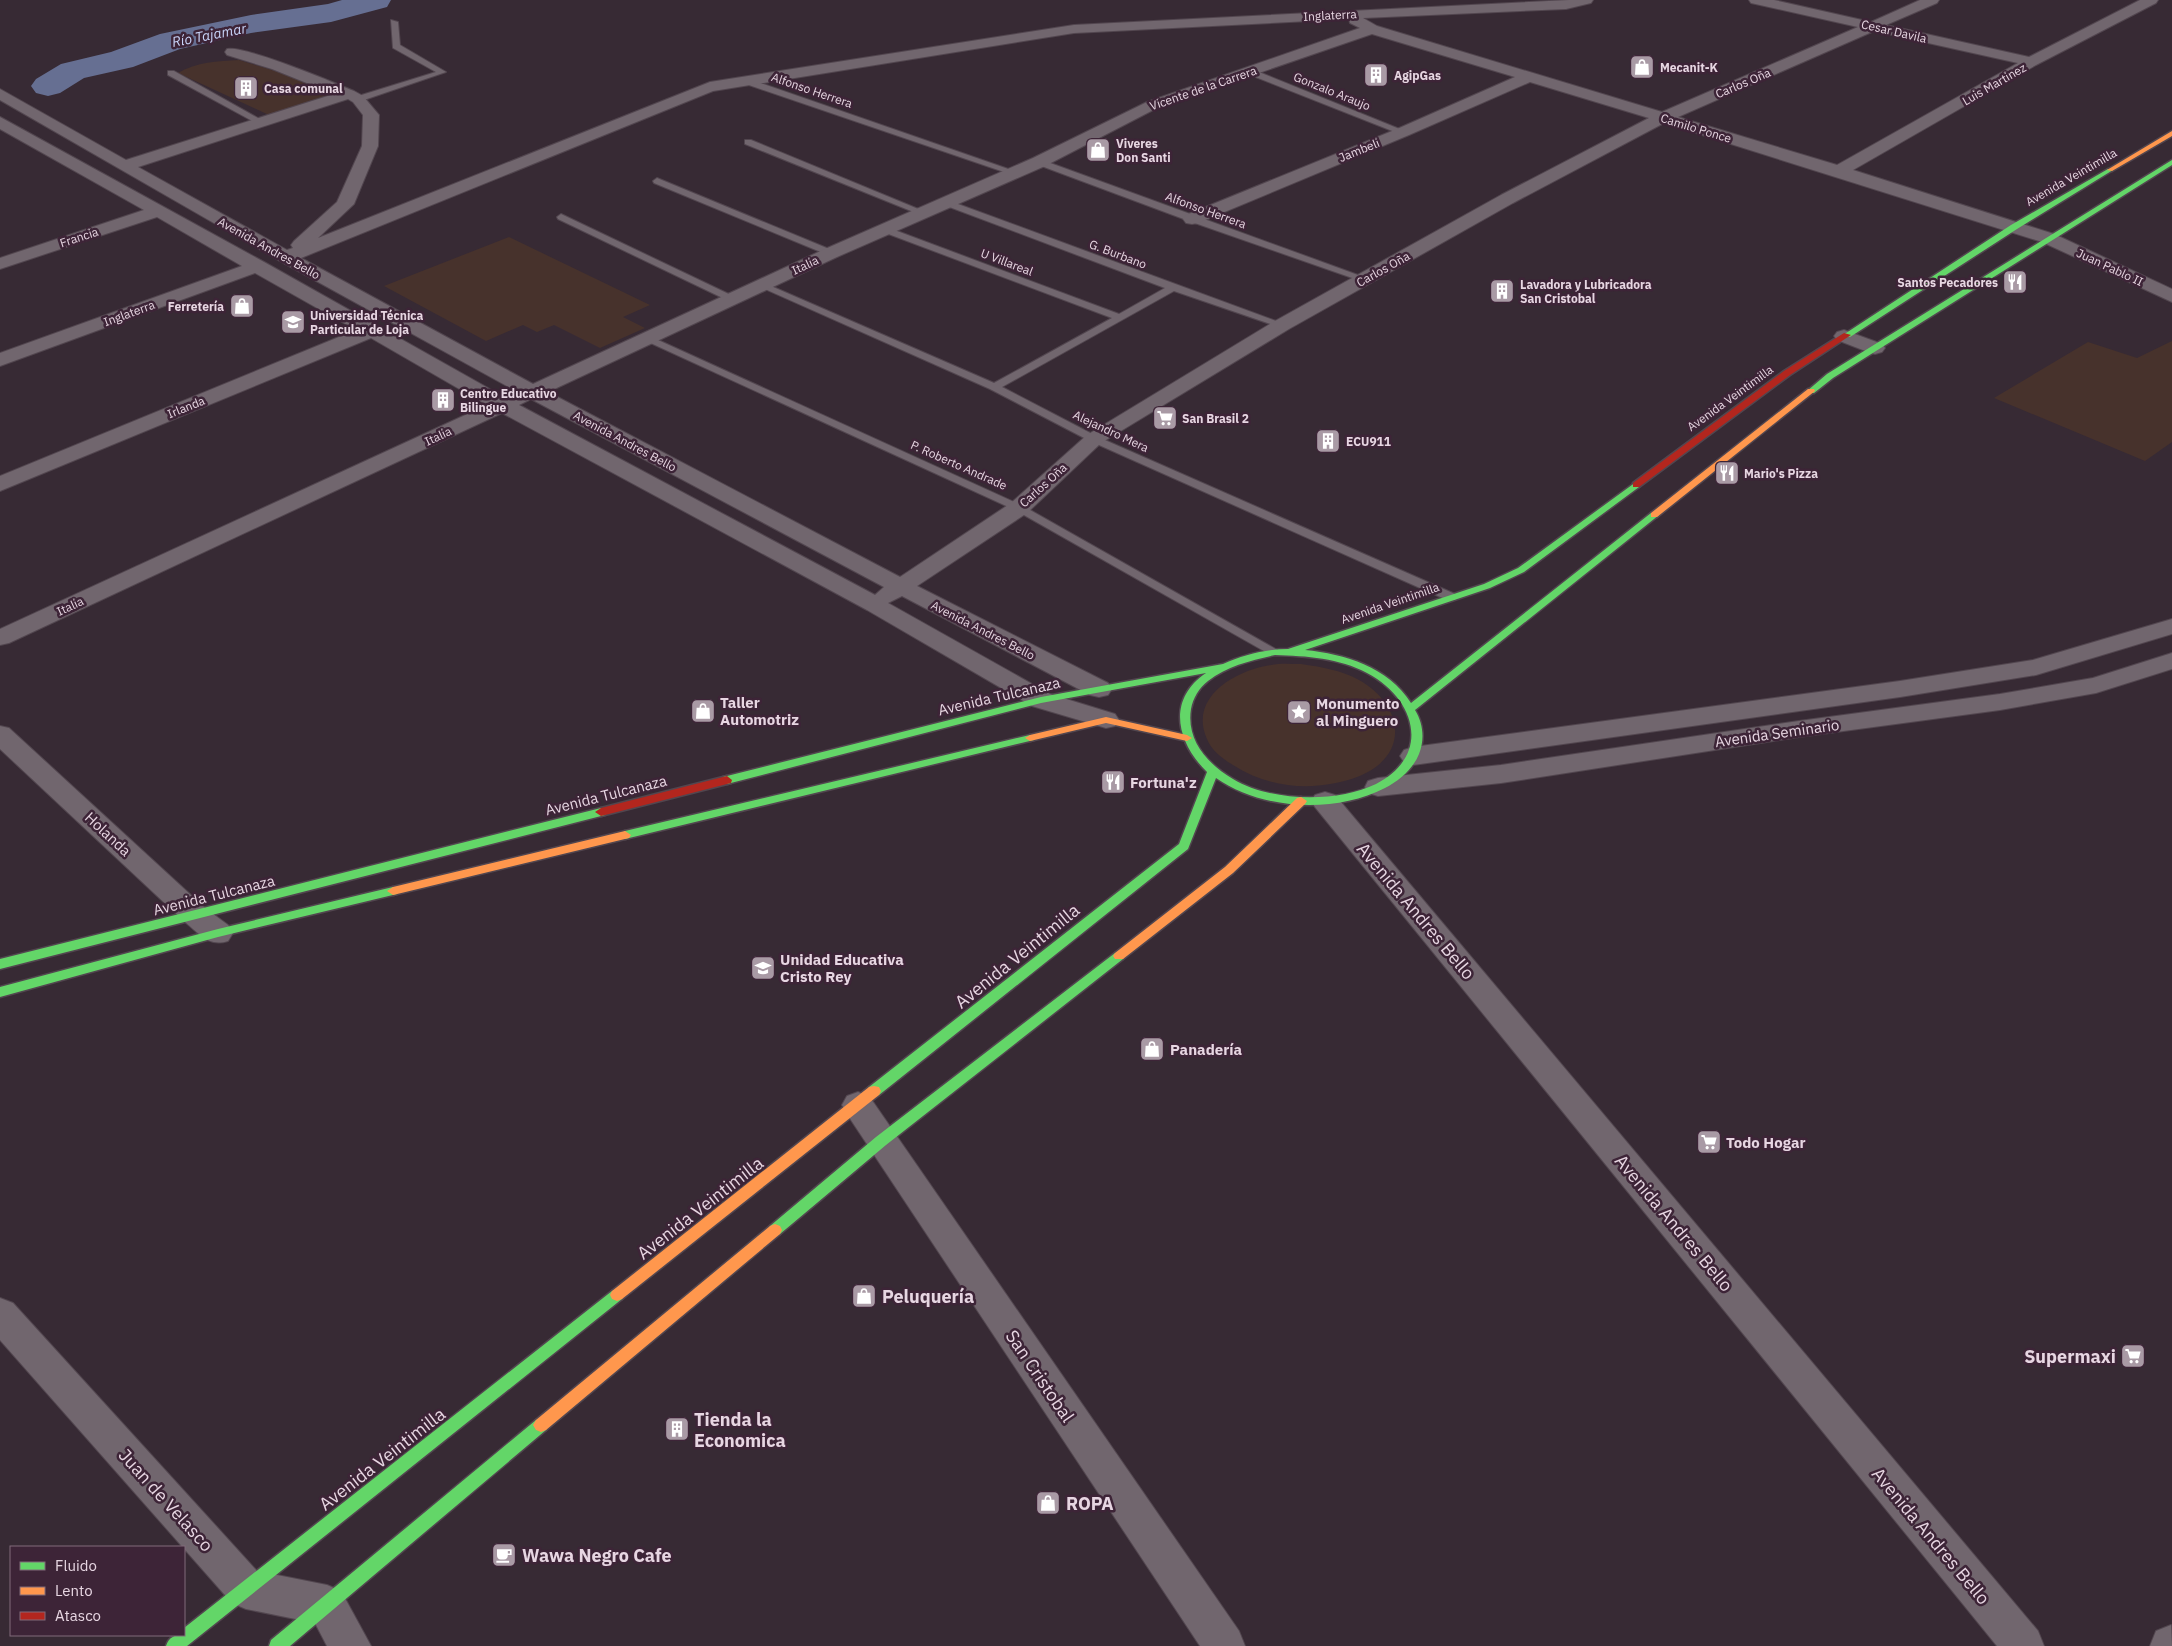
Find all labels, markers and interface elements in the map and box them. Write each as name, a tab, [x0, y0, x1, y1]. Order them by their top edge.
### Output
street label: Inglaterra	[1303, 6, 1358, 24]
street label: Cesar Davila	[1860, 16, 1929, 46]
water label: Río Tajamar	[170, 19, 249, 51]
shop icon: Mecanit-K	[1629, 54, 1655, 80]
place label: Mecanit-K	[1660, 60, 1719, 75]
street label: Luis Martinez	[1959, 60, 2029, 108]
street label: Vicente de la Carrera	[1148, 62, 1259, 113]
building icon: AgipGas	[1363, 62, 1389, 88]
street label: Carlos Oña	[1713, 64, 1773, 101]
place label: AgipGas	[1394, 68, 1441, 83]
street label: Alfonso Herrera	[769, 69, 855, 111]
street label: Gonzalo Araujo	[1291, 69, 1373, 113]
building icon: Casa comunal	[233, 75, 259, 101]
place label: Casa comunal	[264, 81, 343, 96]
street label: Camilo Ponce	[1659, 110, 1734, 146]
street label: Jambeli	[1336, 135, 1382, 165]
place label: Viveres Don Santi	[1116, 136, 1171, 165]
shop icon: Viveres Don Santi	[1085, 137, 1111, 163]
street label: Avenida Veintimilla	[2023, 145, 2120, 209]
street label: Alfonso Herrera	[1164, 188, 1249, 232]
street label: Avenida Andres Bello	[215, 214, 323, 282]
street label: Francia	[58, 224, 101, 250]
street label: G. Burbano	[1087, 236, 1149, 272]
street label: U Villareal	[979, 245, 1035, 279]
street label: Juan Pablo II	[2074, 245, 2146, 289]
street label: Carlos Oña	[1354, 248, 1413, 290]
street label: Italia	[789, 252, 821, 278]
restaurant icon: Santos Pecadores	[2002, 269, 2028, 295]
place label: Santos Pecadores	[1897, 275, 1998, 290]
place label: Lavadora y Lubricadora San Cristobal	[1520, 277, 1652, 306]
building icon: Lavadora y Lubricadora San Cristobal	[1489, 278, 1515, 304]
shop icon: Ferretería	[229, 293, 255, 319]
street label: Inglaterra	[101, 297, 157, 329]
place label: Ferretería	[168, 299, 224, 314]
place label: Universidad Técnica Particular de Loja	[310, 308, 424, 337]
school or university icon: Universidad Técnica Particular de Loja	[280, 309, 306, 335]
street label: Avenida Veintimilla	[1684, 361, 1776, 434]
place label: Centro Educativo Bilingue	[460, 386, 557, 415]
building icon: Centro Educativo Bilingue	[430, 387, 456, 413]
street label: Irlanda	[165, 393, 207, 421]
supermarket icon: San Brasil 2	[1152, 405, 1178, 431]
street label: Avenida Andres Bello	[571, 407, 679, 475]
street label: Alejandro Mera	[1071, 407, 1152, 455]
place label: San Brasil 2	[1182, 411, 1249, 426]
street label: Italia	[422, 423, 454, 449]
building icon: ECU911	[1315, 428, 1341, 454]
place label: ECU911	[1346, 434, 1391, 449]
street label: P. Roberto Andrade	[908, 437, 1010, 493]
street label: Carlos Oña	[1016, 459, 1070, 510]
restaurant icon: Mario's Pizza	[1714, 460, 1740, 486]
place label: Mario's Pizza	[1744, 466, 1818, 481]
street label: Avenida Veintimilla	[1339, 579, 1442, 627]
street label: Italia	[54, 593, 86, 619]
street label: Avenida Andres Bello	[929, 597, 1038, 663]
street label: Avenida Tulcanaza	[936, 673, 1062, 719]
place label: Taller Automotriz	[720, 693, 799, 729]
place label: Monumento al Minguero	[1316, 694, 1400, 730]
shop icon: Taller Automotriz	[690, 698, 716, 724]
place icon: Monumento al Minguero	[1286, 699, 1312, 725]
street label: Avenida Seminario	[1714, 715, 1840, 751]
restaurant icon: Fortuna'z	[1100, 769, 1126, 795]
street label: Avenida Tulcanaza	[543, 771, 669, 819]
place label: Fortuna'z	[1130, 773, 1197, 792]
street label: Holanda	[81, 808, 135, 860]
street label: Avenida Andres Bello	[1352, 838, 1480, 984]
street label: Avenida Tulcanaza	[151, 871, 277, 919]
street label: Avenida Veintimilla	[950, 898, 1084, 1013]
place label: Unidad Educativa Cristo Rey	[780, 950, 904, 986]
school or university icon: Unidad Educativa Cristo Rey	[750, 955, 776, 981]
shop icon: Panadería	[1139, 1036, 1165, 1062]
place label: Panadería	[1170, 1040, 1243, 1059]
supermarket icon: Todo Hogar	[1696, 1129, 1722, 1155]
place label: Todo Hogar	[1726, 1133, 1806, 1152]
street label: Avenida Andres Bello	[1610, 1150, 1738, 1296]
street label: Avenida Veintimilla	[632, 1151, 768, 1265]
shop icon: Peluquería	[851, 1283, 877, 1309]
place label: Peluquería	[882, 1285, 974, 1308]
street label: San Cristobal	[1001, 1325, 1079, 1427]
supermarket icon: Supermaxi	[2120, 1343, 2146, 1369]
place label: Supermaxi	[2024, 1345, 2116, 1368]
street label: Avenida Veintimilla	[314, 1402, 450, 1516]
place label: Tienda la Economica	[694, 1408, 786, 1452]
building icon: Tienda la Economica	[664, 1416, 690, 1442]
street label: Juan de Velasco	[114, 1444, 218, 1556]
street label: Avenida Andres Bello	[1867, 1463, 1995, 1609]
shop icon: ROPA	[1035, 1490, 1061, 1516]
place label: ROPA	[1066, 1492, 1114, 1515]
cafe icon: Wawa Negro Cafe	[491, 1542, 517, 1568]
place label: Wawa Negro Cafe	[522, 1544, 672, 1567]
legend	[10, 1546, 185, 1636]
text: Fluido	[55, 1556, 97, 1575]
text: Lento	[55, 1581, 93, 1600]
text: Atasco	[55, 1606, 101, 1625]

